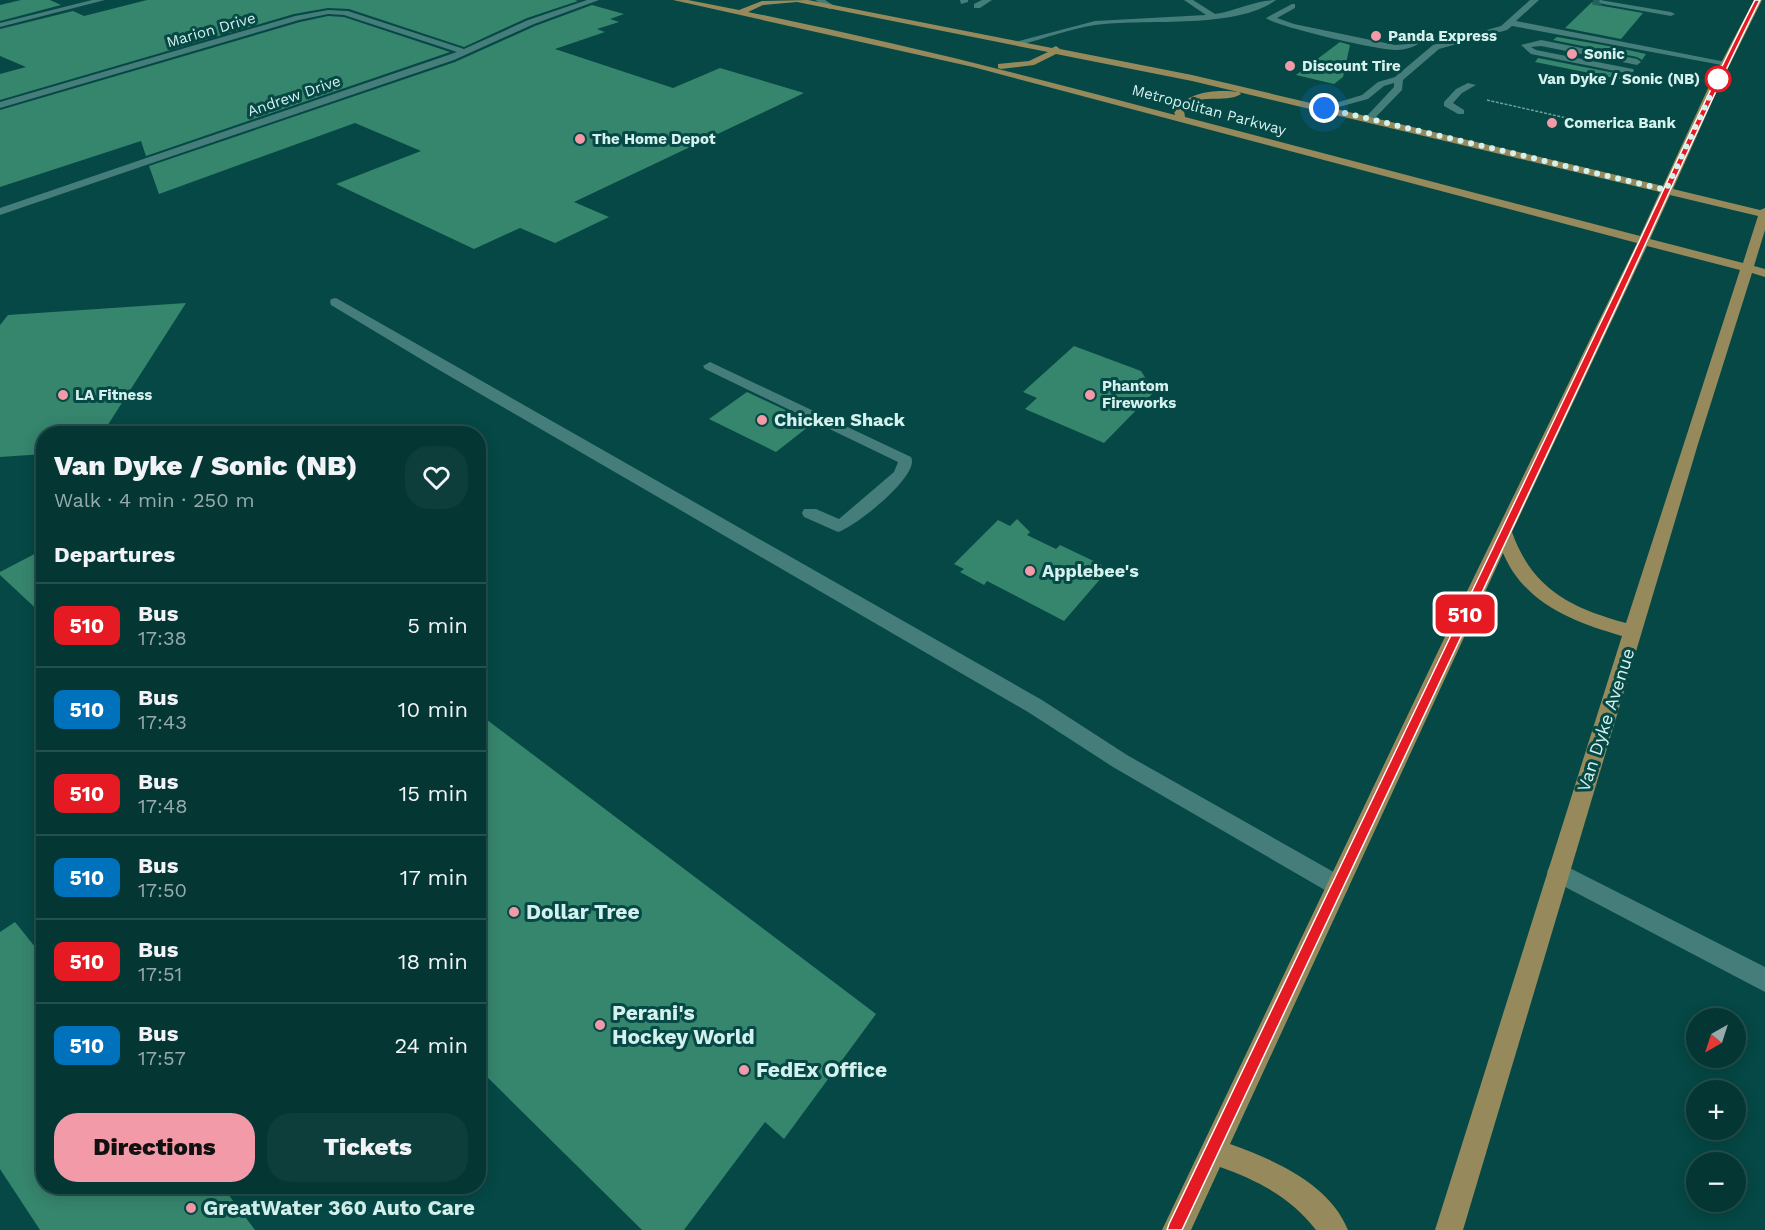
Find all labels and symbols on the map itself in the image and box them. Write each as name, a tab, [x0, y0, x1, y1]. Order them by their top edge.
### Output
street label: Marion Drive	[164, 9, 258, 51]
place label: Panda Express	[1388, 27, 1497, 45]
marker: Panda Express	[1369, 29, 1383, 43]
place label: Sonic	[1584, 45, 1625, 63]
marker: Sonic	[1565, 47, 1579, 61]
place label: Discount Tire	[1302, 57, 1401, 75]
marker: Discount Tire	[1283, 59, 1297, 73]
marker: Van Dyke / Sonic (NB)	[1705, 66, 1731, 92]
place label: Van Dyke / Sonic (NB)	[1538, 70, 1700, 88]
street label: Andrew Drive	[245, 72, 343, 120]
street label: Metropolitan Parkway	[1130, 81, 1288, 139]
your location	[1309, 93, 1339, 123]
place label: Comerica Bank	[1564, 114, 1676, 132]
marker: Comerica Bank	[1545, 116, 1559, 130]
place label: The Home Depot	[592, 130, 716, 148]
marker: The Home Depot	[573, 132, 587, 146]
place label: Phantom Fireworks	[1102, 377, 1176, 412]
place label: LA Fitness	[75, 386, 152, 404]
marker: LA Fitness	[56, 388, 70, 402]
marker: Phantom Fireworks	[1083, 388, 1097, 402]
place label: Chicken Shack	[774, 409, 906, 430]
marker: Chicken Shack	[755, 413, 769, 427]
place label: Applebee's	[1042, 560, 1139, 581]
marker: Applebee's	[1023, 564, 1037, 578]
line badge: 510	[1430, 594, 1500, 634]
street label: Van Dyke Avenue	[1572, 645, 1639, 794]
place label: Dollar Tree	[526, 899, 640, 924]
marker: Dollar Tree	[507, 905, 521, 919]
place label: Perani's Hockey World	[612, 1000, 755, 1049]
north arrow	[1686, 1008, 1746, 1068]
marker: Perani's Hockey World	[593, 1018, 607, 1032]
place label: FedEx Office	[756, 1057, 887, 1082]
marker: FedEx Office	[737, 1063, 751, 1077]
place label: GreatWater 360 Auto Care	[203, 1195, 475, 1220]
marker: GreatWater 360 Auto Care	[184, 1201, 198, 1215]

